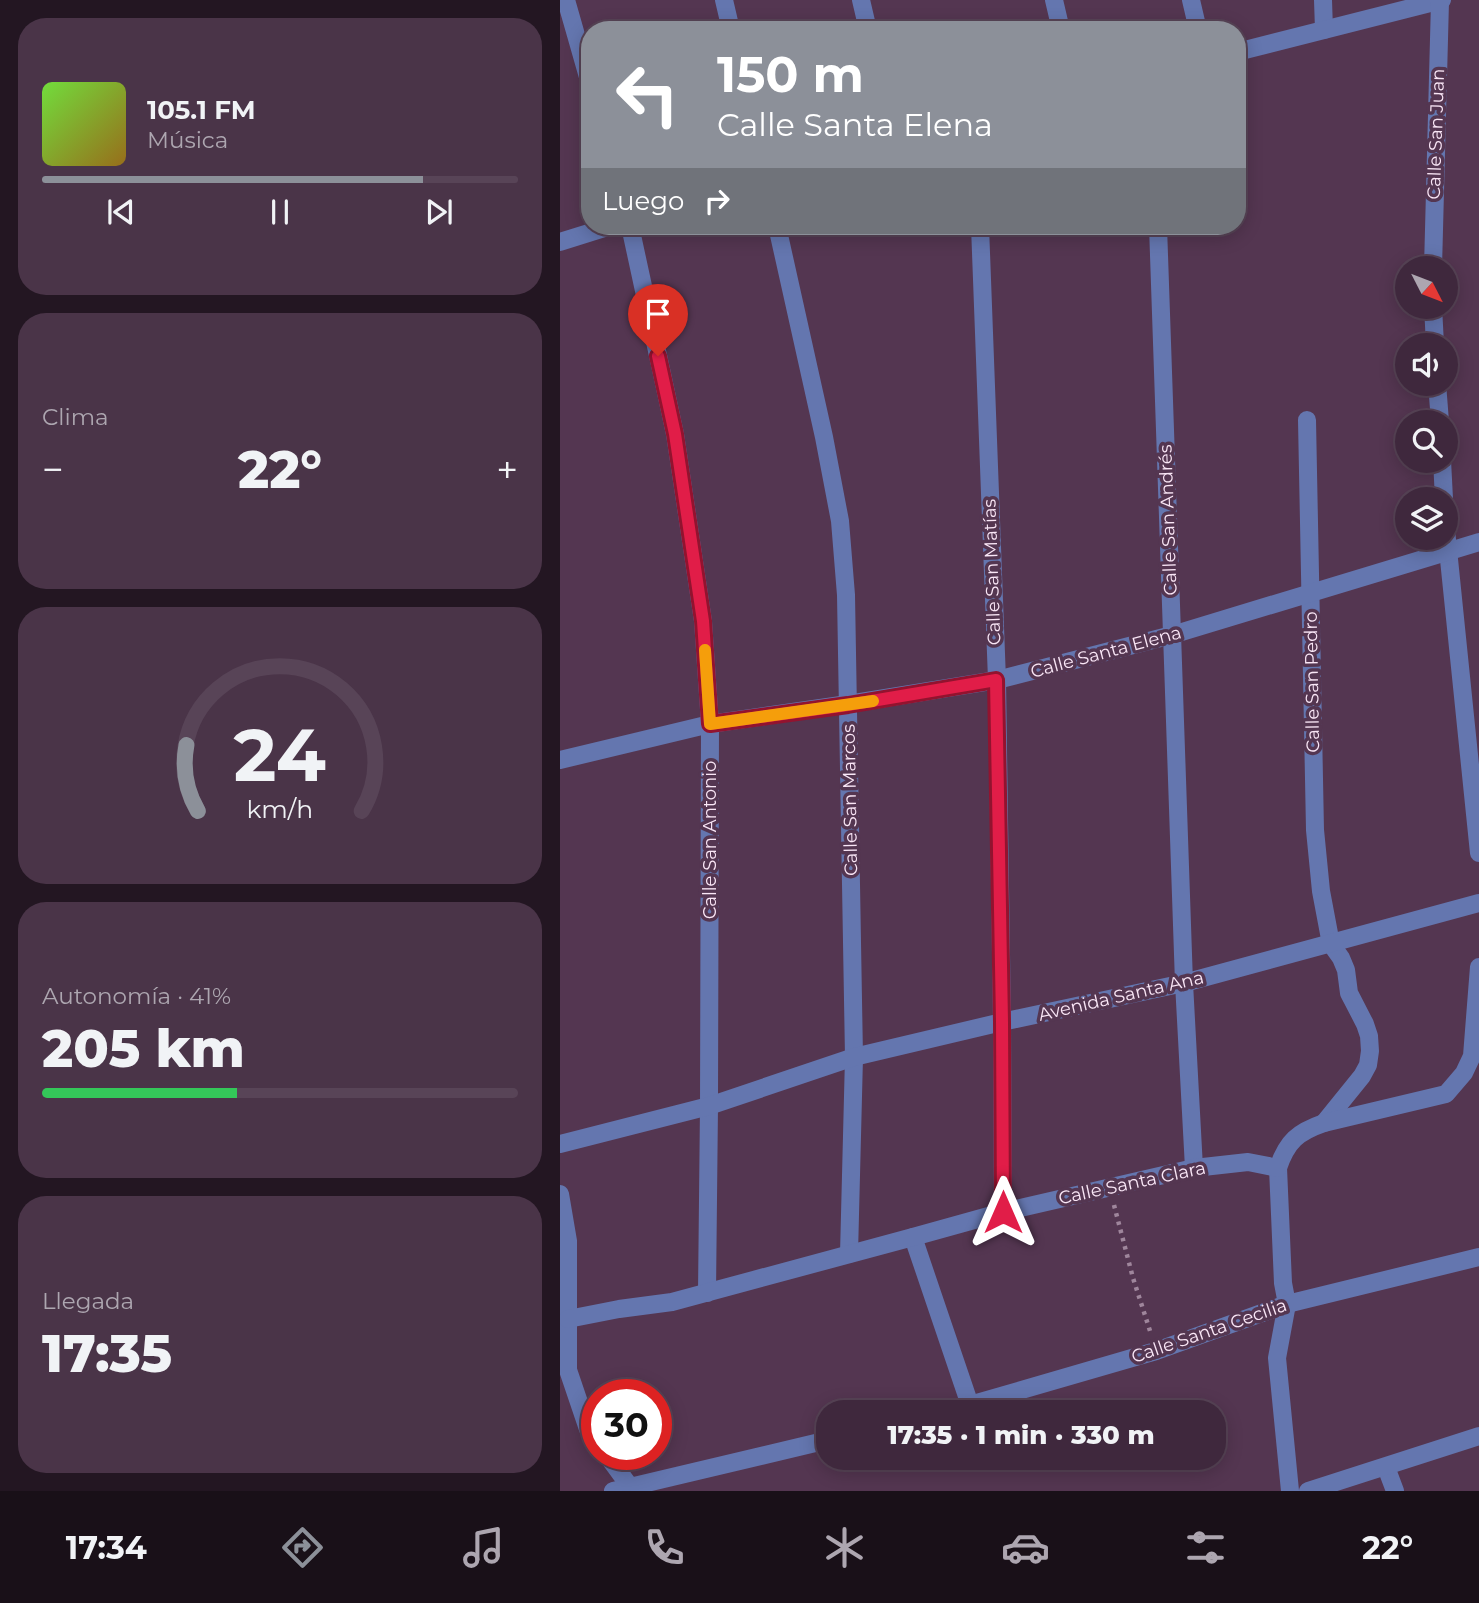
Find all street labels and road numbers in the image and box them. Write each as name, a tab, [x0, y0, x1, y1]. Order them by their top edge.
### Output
street label: Calle San Juan	[1423, 68, 1449, 200]
street label: Calle San Andrés	[1154, 444, 1182, 596]
street label: Calle San Matías	[978, 498, 1006, 646]
street label: Calle San Pedro	[1300, 611, 1324, 753]
street label: Calle Santa Elena	[1028, 621, 1184, 683]
street label: Calle San Marcos	[838, 724, 862, 876]
street label: Calle San Antonio	[699, 761, 721, 919]
street label: Avenida Santa Ana	[1036, 966, 1206, 1026]
street label: Calle Santa Clara	[1056, 1157, 1208, 1209]
street label: Calle Santa Cecilia	[1128, 1294, 1290, 1368]

